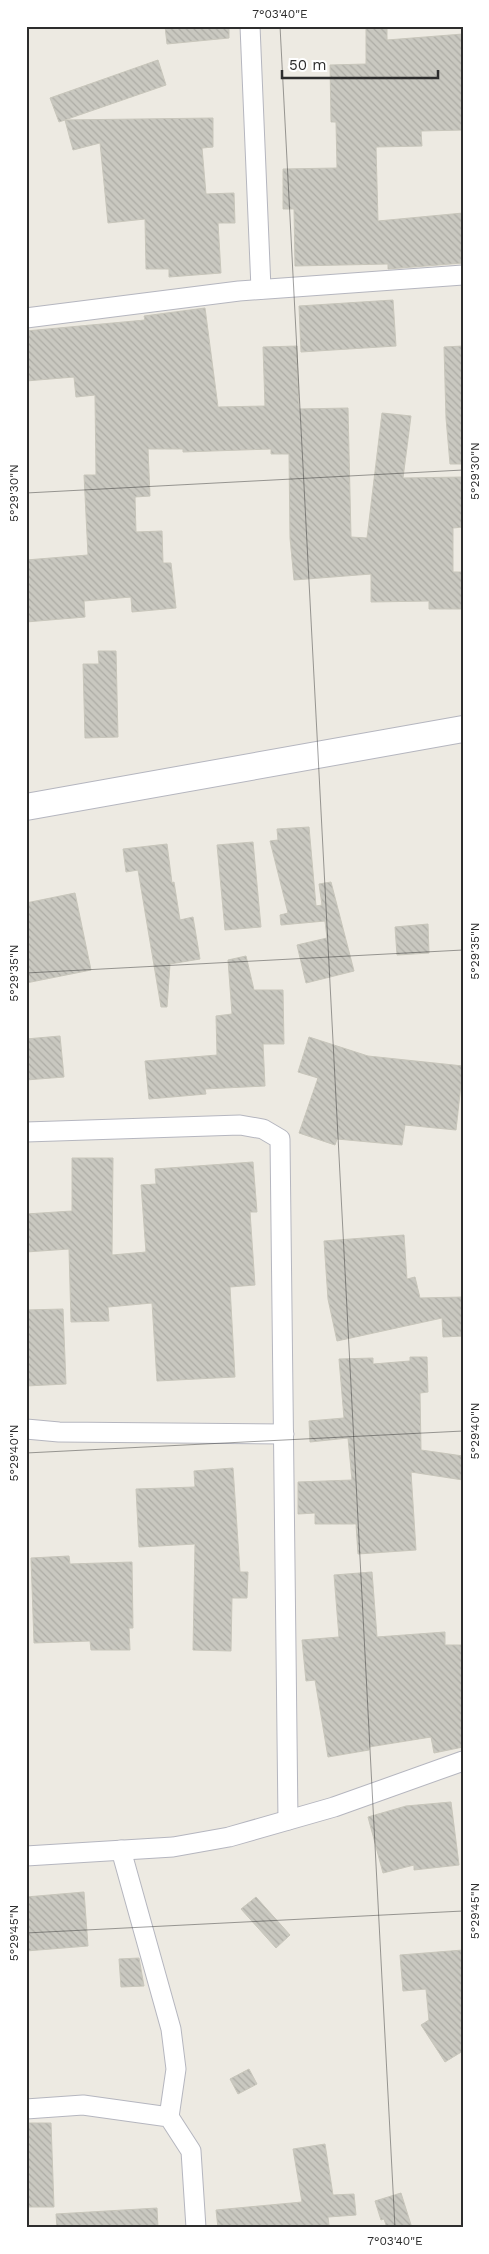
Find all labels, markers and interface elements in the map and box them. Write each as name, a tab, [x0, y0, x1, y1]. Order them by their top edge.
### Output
text: 7°03'40"E	[252, 7, 308, 21]
scale bar	[282, 48, 438, 80]
text: 50 m	[289, 56, 326, 74]
text: 5°29'30"N	[468, 442, 482, 500]
text: 5°29'30"N	[7, 464, 21, 522]
text: 5°29'35"N	[468, 922, 482, 980]
text: 5°29'35"N	[7, 944, 21, 1002]
text: 5°29'40"N	[468, 1402, 482, 1460]
text: 5°29'40"N	[7, 1424, 21, 1482]
text: 5°29'45"N	[468, 1883, 482, 1939]
text: 5°29'45"N	[7, 1905, 21, 1961]
text: 7°03'40"E	[367, 2234, 423, 2248]

